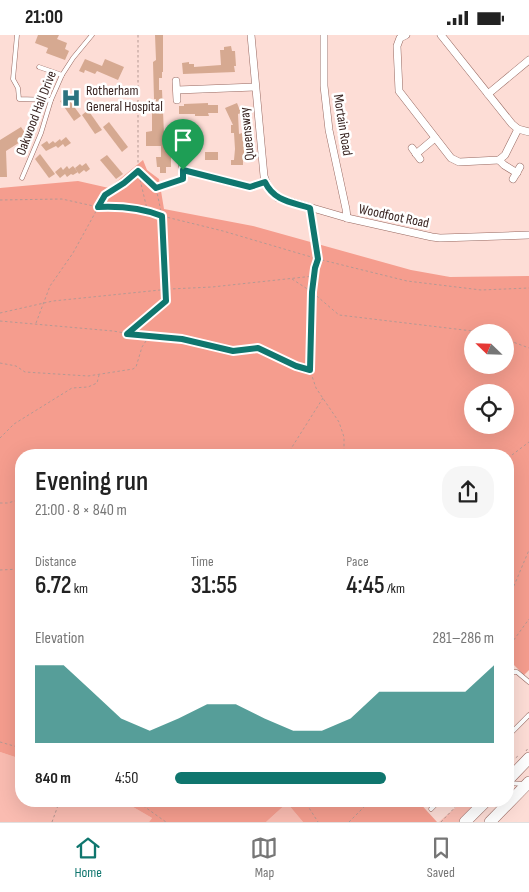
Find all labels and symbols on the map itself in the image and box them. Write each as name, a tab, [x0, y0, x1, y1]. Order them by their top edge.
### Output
street label: Oakwood Hall Drive	[12, 68, 60, 158]
place label: Rotherham General Hospital	[86, 82, 163, 115]
hospital icon: Rotherham General Hospital	[60, 87, 82, 109]
street label: Mortain Road	[330, 93, 356, 157]
street label: Queensway	[236, 106, 258, 161]
pin	[162, 119, 204, 170]
street label: Woodfoot Road	[357, 200, 431, 232]
north arrow	[464, 324, 514, 374]

